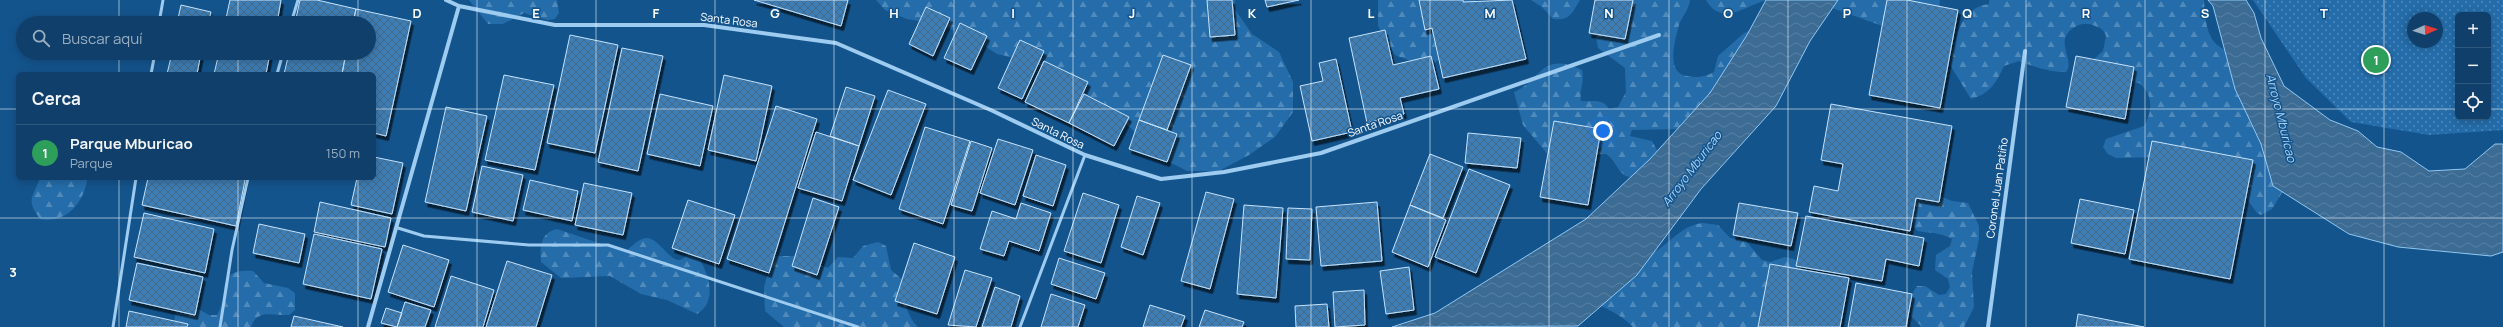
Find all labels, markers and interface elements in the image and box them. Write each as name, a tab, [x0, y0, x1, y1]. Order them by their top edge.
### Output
text: D	[412, 4, 422, 22]
text: E	[532, 4, 540, 22]
text: F	[653, 4, 660, 22]
text: G	[770, 4, 780, 22]
text: H	[889, 4, 899, 22]
text: I	[1011, 4, 1015, 22]
text: J	[1129, 4, 1135, 22]
text: K	[1248, 4, 1257, 22]
text: L	[1368, 4, 1375, 22]
text: M	[1484, 4, 1496, 22]
text: N	[1604, 4, 1614, 22]
text: O	[1723, 4, 1733, 22]
text: P	[1843, 4, 1851, 22]
text: Q	[1962, 4, 1972, 22]
text: R	[2082, 4, 2091, 22]
text: S	[2201, 4, 2210, 22]
text: T	[2320, 4, 2328, 22]
street label: Santa Rosa	[700, 9, 758, 30]
north arrow	[2407, 12, 2443, 48]
map controls	[2455, 12, 2491, 120]
button: +	[2455, 12, 2491, 48]
search box	[16, 16, 376, 60]
icon: search	[30, 27, 52, 49]
text: Buscar aquí	[62, 28, 143, 49]
pin: 1	[2363, 45, 2389, 75]
button: −	[2455, 48, 2491, 84]
water label: Arroyo Mburicao	[2262, 72, 2301, 165]
button: locate	[2455, 84, 2491, 120]
text: Cerca	[32, 87, 81, 110]
street label: Santa Rosa	[1345, 107, 1404, 140]
street label: Santa Rosa	[1029, 113, 1087, 152]
your location	[1593, 121, 1613, 141]
water label: Arroyo Mburicao	[1658, 127, 1726, 210]
text: Parque Mburicao	[70, 133, 193, 154]
street label: Coronel Juan Patiño	[1982, 136, 2011, 239]
text: 1	[42, 144, 48, 162]
text: 150 m	[326, 144, 360, 162]
text: Parque	[70, 154, 112, 172]
text: 3	[9, 263, 17, 281]

